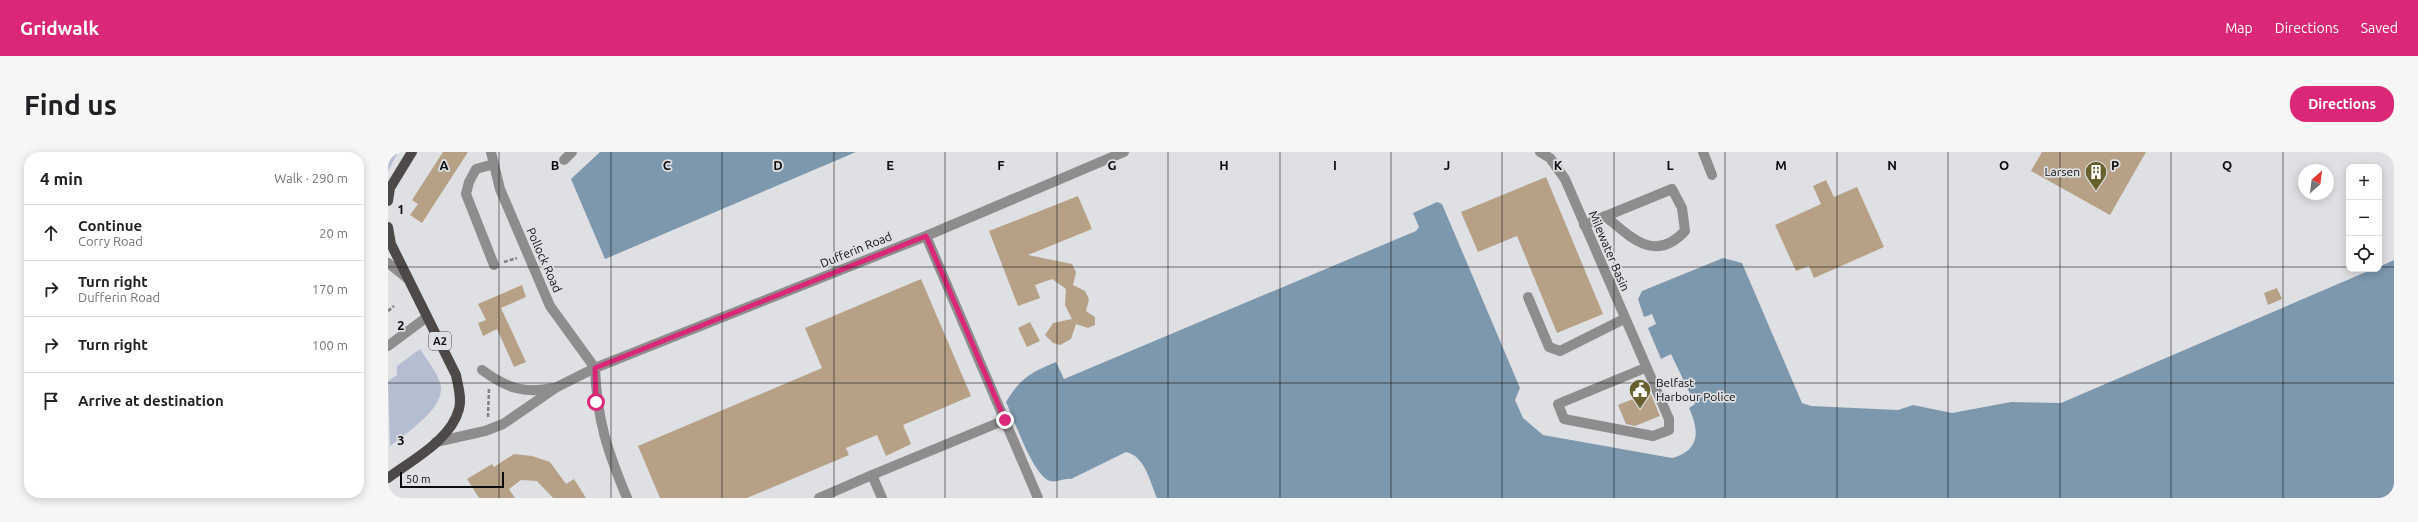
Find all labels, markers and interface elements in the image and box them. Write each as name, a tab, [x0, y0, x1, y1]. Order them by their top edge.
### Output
text: Gridwalk	[20, 17, 99, 39]
text: Map	[2225, 20, 2253, 36]
text: Directions	[2275, 20, 2339, 36]
text: Saved	[2361, 20, 2398, 36]
button: Directions	[2290, 86, 2394, 122]
text: Find us	[24, 89, 117, 120]
text: A	[439, 158, 449, 172]
text: B	[551, 158, 560, 172]
text: C	[663, 158, 672, 172]
text: D	[773, 158, 783, 172]
text: E	[886, 158, 894, 172]
text: F	[997, 158, 1005, 172]
text: G	[1108, 158, 1117, 172]
text: H	[1219, 158, 1229, 172]
text: I	[1333, 158, 1337, 172]
text: J	[1444, 158, 1450, 172]
text: K	[1554, 158, 1563, 172]
text: L	[1666, 158, 1674, 172]
text: M	[1775, 158, 1787, 172]
text: N	[1887, 158, 1897, 172]
text: O	[1999, 158, 2009, 172]
text: P	[2111, 158, 2119, 172]
text: Q	[2222, 158, 2232, 172]
building icon: Larsen	[2083, 159, 2109, 192]
north arrow	[2298, 164, 2334, 200]
map controls	[2346, 164, 2382, 272]
button: +	[2346, 164, 2382, 200]
place label: Larsen	[2044, 165, 2080, 178]
text: 4 min	[40, 169, 83, 188]
text: Walk · 290 m	[274, 171, 348, 185]
button: −	[2346, 200, 2382, 236]
text: 1	[397, 202, 405, 216]
street label: Milewater Basin	[1587, 209, 1632, 293]
text: Continue	[78, 217, 142, 234]
icon: ahead	[40, 222, 62, 244]
street label: Pollock Road	[524, 225, 565, 294]
text: 20 m	[319, 226, 348, 240]
street label: Dufferin Road	[818, 229, 893, 270]
text: Corry Road	[78, 234, 143, 248]
button: locate	[2346, 236, 2382, 272]
text: Turn right	[78, 273, 148, 290]
icon: right	[40, 278, 62, 300]
text: 170 m	[312, 282, 348, 296]
text: Dufferin Road	[78, 290, 160, 304]
text: 2	[397, 318, 405, 332]
road number: A2	[429, 332, 451, 350]
icon: right	[40, 334, 62, 356]
text: Turn right	[78, 336, 148, 353]
text: 100 m	[312, 338, 348, 352]
place label: Belfast Harbour Police	[1656, 376, 1736, 403]
public building icon: Belfast Harbour Police	[1627, 377, 1653, 410]
icon: arrive	[40, 390, 62, 412]
text: Arrive at destination	[78, 392, 224, 409]
route start	[587, 393, 605, 411]
route end	[996, 411, 1014, 429]
text: 3	[397, 433, 405, 447]
scale bar	[400, 470, 504, 489]
text: 50 m	[406, 473, 430, 485]

